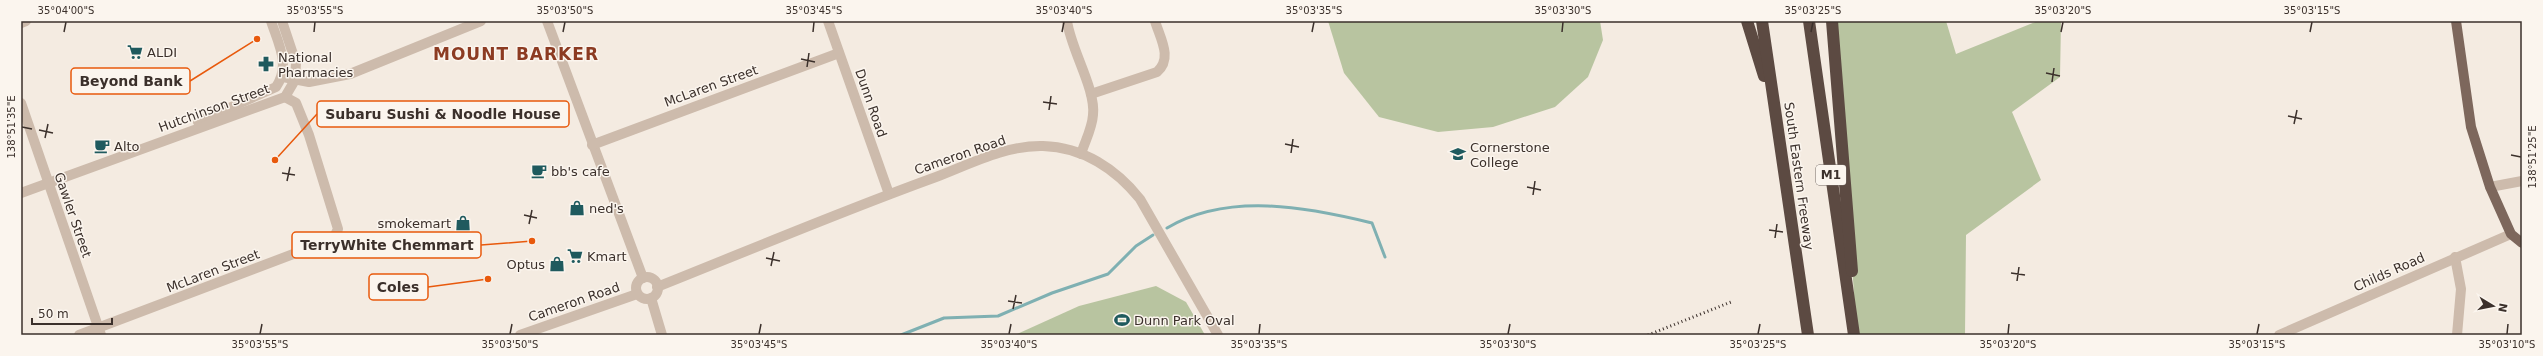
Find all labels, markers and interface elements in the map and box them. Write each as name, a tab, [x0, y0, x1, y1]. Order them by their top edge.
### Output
text: 35°04'00"S	[38, 5, 94, 16]
text: 35°03'55"S	[287, 5, 343, 16]
text: 35°03'50"S	[537, 5, 593, 16]
text: 35°03'45"S	[786, 5, 842, 16]
text: 35°03'40"S	[1036, 5, 1092, 16]
text: 35°03'35"S	[1286, 5, 1342, 16]
text: 35°03'30"S	[1535, 5, 1591, 16]
text: 35°03'25"S	[1785, 5, 1841, 16]
text: 35°03'20"S	[2035, 5, 2091, 16]
text: 35°03'15"S	[2284, 5, 2340, 16]
supermarket icon: ALDI	[126, 43, 144, 61]
district label: MOUNT BARKER	[433, 44, 599, 64]
place label: ALDI	[147, 45, 177, 60]
place label: National Pharmacies	[278, 50, 354, 80]
pharmacy icon: National Pharmacies	[257, 55, 275, 73]
street label: McLaren Street	[662, 62, 760, 110]
street label: Dunn Road	[852, 67, 890, 139]
callout: Beyond Bank	[71, 68, 190, 94]
text: Beyond Bank	[79, 73, 183, 89]
street label: Hutchinson Street	[156, 81, 272, 135]
text: 138°51'35"E	[6, 95, 17, 159]
callout: Subaru Sushi & Noodle House	[317, 101, 569, 127]
street label: South Eastern Freeway	[1781, 101, 1817, 251]
text: Subaru Sushi & Noodle House	[325, 106, 561, 122]
text: 138°51'25"E	[2527, 125, 2538, 189]
street label: Cameron Road	[912, 132, 1008, 178]
cafe icon: Alto	[93, 137, 111, 155]
place label: Alto	[114, 139, 140, 154]
place label: Cornerstone College	[1470, 140, 1550, 170]
school or university icon: Cornerstone College	[1449, 145, 1467, 163]
cafe icon: bb's cafe	[530, 162, 548, 180]
place label: bb's cafe	[551, 164, 610, 179]
road number: M1	[1816, 165, 1846, 185]
street label: Gawler Street	[51, 170, 95, 260]
shop icon: ned's	[568, 199, 586, 217]
place label: ned's	[589, 201, 624, 216]
shop icon: smokemart	[454, 214, 472, 232]
place label: smokemart	[377, 216, 451, 231]
callout: TerryWhite Chemmart	[292, 232, 481, 258]
text: TerryWhite Chemmart	[300, 237, 474, 253]
street label: McLaren Street	[164, 246, 262, 296]
supermarket icon: Kmart	[566, 247, 584, 265]
place label: Kmart	[587, 249, 627, 264]
street label: Childs Road	[2351, 250, 2427, 294]
shop icon: Optus	[548, 255, 566, 273]
place label: Optus	[506, 257, 545, 272]
callout: Coles	[369, 274, 428, 300]
text: Coles	[377, 279, 419, 295]
street label: Cameron Road	[526, 279, 622, 325]
north arrow	[2473, 286, 2513, 326]
scale bar	[32, 300, 112, 326]
text: N	[2495, 302, 2510, 313]
text: 50 m	[38, 307, 69, 321]
sports icon: Dunn Park Oval	[1113, 311, 1131, 329]
place label: Dunn Park Oval	[1134, 313, 1235, 328]
text: 35°03'55"S	[232, 339, 288, 350]
text: 35°03'50"S	[482, 339, 538, 350]
text: 35°03'45"S	[731, 339, 787, 350]
text: 35°03'40"S	[981, 339, 1037, 350]
text: 35°03'35"S	[1231, 339, 1287, 350]
text: 35°03'30"S	[1480, 339, 1536, 350]
text: 35°03'25"S	[1730, 339, 1786, 350]
text: 35°03'20"S	[1980, 339, 2036, 350]
text: 35°03'15"S	[2229, 339, 2285, 350]
text: 35°03'10"S	[2479, 339, 2535, 350]

